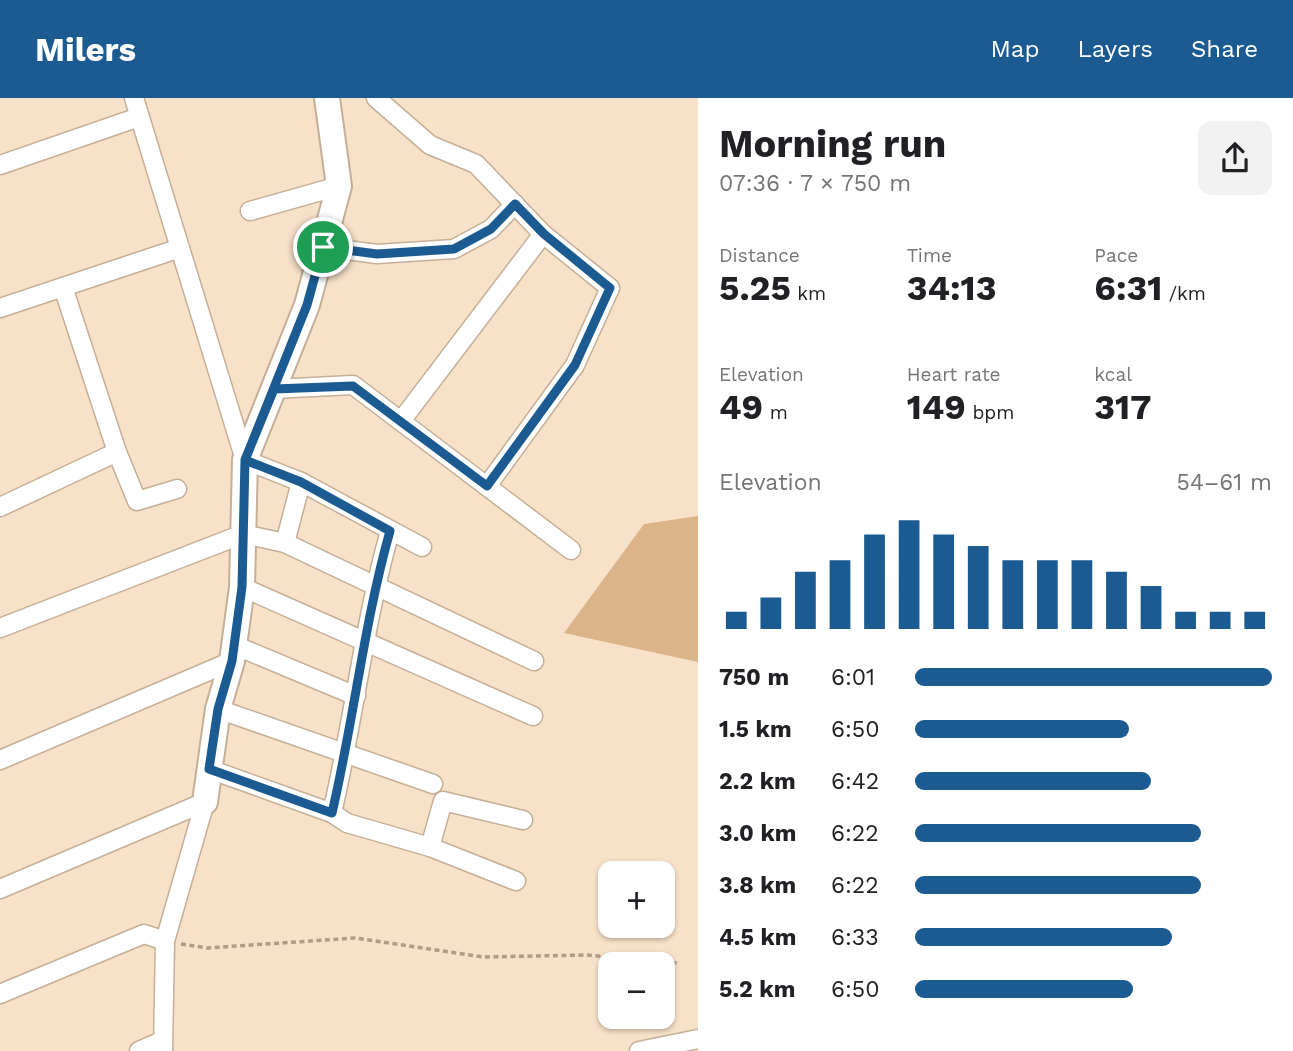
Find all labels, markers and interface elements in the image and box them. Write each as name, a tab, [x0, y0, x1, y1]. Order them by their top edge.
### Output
text: Milers	[35, 30, 136, 69]
text: Map	[991, 35, 1039, 63]
text: Layers	[1077, 35, 1153, 63]
text: Share	[1191, 35, 1258, 63]
button: share	[1198, 121, 1272, 195]
text: Morning run	[719, 122, 946, 166]
text: 07:36 · 7 × 750 m	[719, 170, 911, 197]
pin	[293, 217, 353, 277]
icon: arrive	[304, 228, 342, 266]
text: Distance	[719, 244, 800, 267]
text: Time	[907, 244, 952, 267]
text: Pace	[1094, 244, 1138, 267]
text: 5.25	[719, 267, 791, 309]
text: 34:13	[907, 267, 996, 309]
text: 6:31	[1094, 267, 1162, 309]
text: km	[791, 282, 826, 305]
text: /km	[1162, 282, 1206, 305]
text: Elevation	[719, 363, 804, 386]
text: Heart rate	[907, 363, 1001, 386]
text: kcal	[1094, 363, 1132, 386]
text: 49	[719, 386, 763, 428]
text: 149	[907, 386, 966, 428]
text: 317	[1094, 386, 1151, 428]
text: m	[763, 401, 788, 424]
text: bpm	[966, 401, 1014, 424]
text: Elevation	[719, 469, 822, 496]
text: 54–61 m	[1177, 469, 1272, 496]
text: 750 m	[719, 664, 789, 691]
text: 6:01	[831, 664, 875, 691]
text: 1.5 km	[719, 716, 792, 743]
text: 6:50	[831, 716, 879, 743]
text: 2.2 km	[719, 768, 796, 795]
text: 6:42	[831, 768, 879, 795]
text: 3.0 km	[719, 820, 796, 847]
text: 6:22	[831, 820, 879, 847]
map controls	[598, 861, 675, 1029]
button: +	[598, 861, 675, 938]
text: 3.8 km	[719, 872, 796, 899]
text: 6:22	[831, 872, 879, 899]
text: 4.5 km	[719, 924, 796, 951]
text: 6:33	[831, 924, 879, 951]
button: −	[598, 952, 675, 1029]
text: 5.2 km	[719, 976, 795, 1003]
text: 6:50	[831, 976, 879, 1003]

